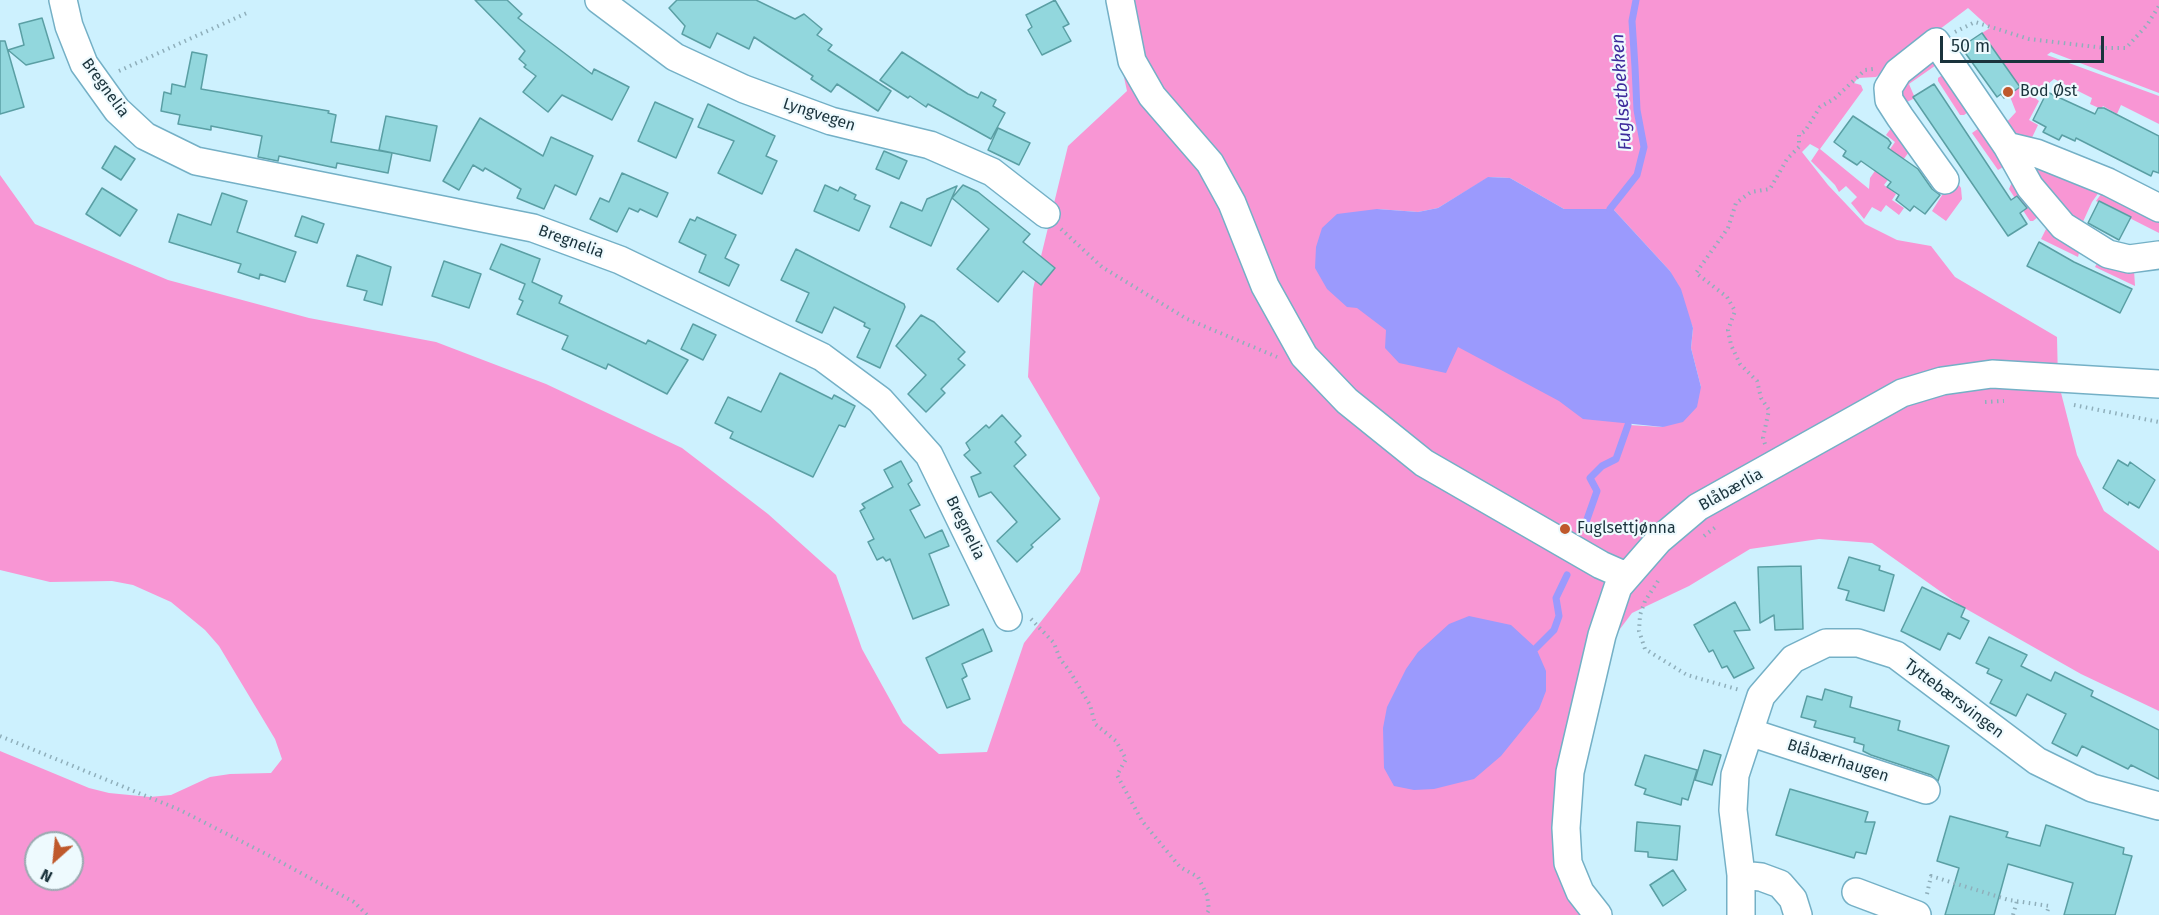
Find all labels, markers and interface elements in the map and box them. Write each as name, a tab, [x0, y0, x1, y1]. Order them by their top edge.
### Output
scale bar	[1943, 24, 2106, 62]
water label: Fuglsetbekken	[1607, 33, 1637, 151]
text: 50 m	[1951, 35, 1990, 57]
street label: Bregnelia	[77, 55, 133, 121]
place label: Bod Øst	[2020, 82, 2077, 102]
marker: Bod Øst	[2001, 85, 2015, 99]
street label: Lyngvegen	[780, 94, 858, 136]
street label: Bregnelia	[536, 221, 606, 263]
street label: Blåbærlia	[1696, 465, 1766, 515]
street label: Bregnelia	[941, 493, 989, 563]
place label: Fuglsettjønna	[1577, 519, 1676, 539]
marker: Fuglsettjønna	[1558, 522, 1572, 536]
street label: Tyttebærsvingen	[1900, 655, 2008, 743]
street label: Blåbærhaugen	[1785, 736, 1891, 786]
north arrow	[24, 831, 84, 891]
text: N	[37, 865, 56, 887]

